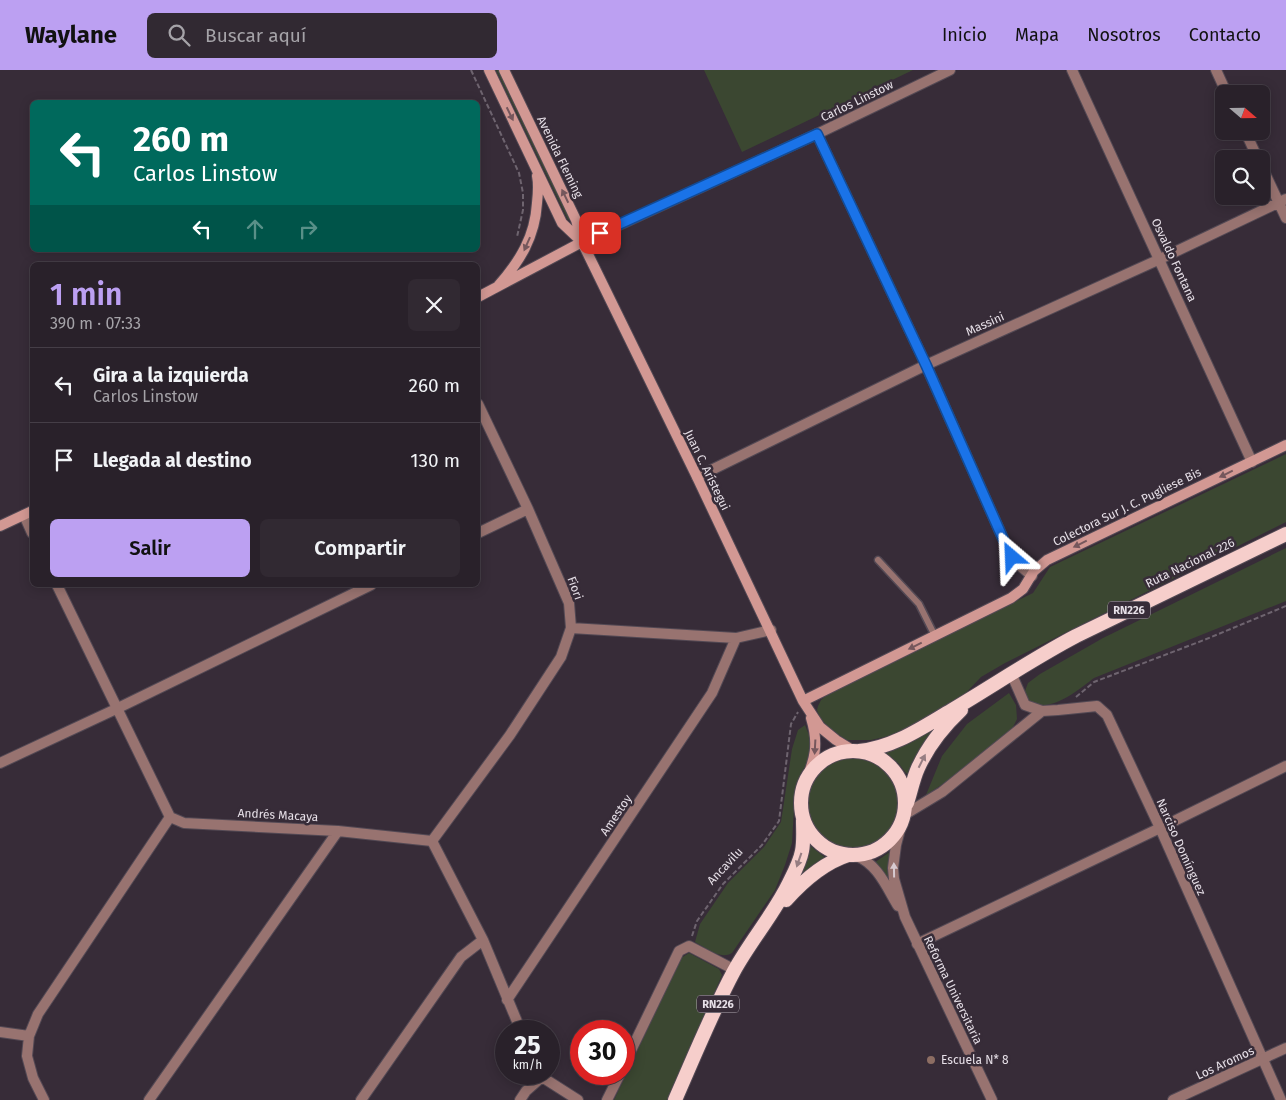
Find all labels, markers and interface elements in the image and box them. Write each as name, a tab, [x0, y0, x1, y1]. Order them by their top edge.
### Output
search box	[147, 13, 497, 58]
text: Waylane	[25, 21, 117, 49]
icon: search	[165, 21, 193, 49]
text: Buscar aquí	[205, 24, 306, 47]
text: Inicio	[942, 24, 987, 46]
text: Mapa	[1015, 24, 1059, 46]
text: Nosotros	[1087, 24, 1161, 46]
text: Contacto	[1189, 24, 1261, 46]
street label: Carlos Linstow	[819, 77, 896, 125]
north arrow	[1215, 85, 1270, 140]
map controls	[1215, 85, 1270, 205]
one-way arrow	[507, 107, 515, 121]
street label: Avenida Fleming	[534, 114, 586, 201]
text: 260 m	[133, 118, 229, 160]
icon: left	[50, 120, 115, 185]
button: search	[1215, 150, 1270, 205]
text: Carlos Linstow	[133, 160, 277, 187]
one-way arrow	[561, 189, 569, 203]
pin	[579, 212, 621, 254]
icon: left	[188, 215, 216, 243]
icon: ahead	[241, 215, 269, 243]
icon: right	[294, 215, 322, 243]
street label: Osvaldo Fontana	[1149, 216, 1199, 304]
icon: arrive	[586, 219, 614, 247]
one-way arrow	[522, 237, 530, 251]
text: 1 min	[50, 277, 122, 313]
button: close	[408, 279, 460, 331]
street label: Massini	[964, 309, 1006, 339]
text: 390 m · 07:33	[50, 314, 141, 333]
text: Gira a la izquierda	[93, 364, 249, 387]
icon: left	[50, 371, 78, 399]
text: 260 m	[409, 374, 460, 397]
text: Carlos Linstow	[93, 387, 198, 406]
street label: Juan C. Arístegui	[681, 427, 733, 513]
icon: arrive	[50, 446, 78, 474]
text: Llegada al destino	[93, 449, 252, 472]
text: 130 m	[410, 449, 460, 472]
street label: Colectora Sur J. C. Pugliese Bis	[1051, 465, 1204, 549]
one-way arrow	[1219, 470, 1233, 478]
button: Salir	[50, 519, 250, 577]
button: Compartir	[260, 519, 460, 577]
position arrow	[985, 530, 1037, 582]
street label: Ruta Nacional 226	[1143, 535, 1237, 591]
one-way arrow	[1073, 540, 1087, 548]
street label: Fiori	[564, 574, 586, 602]
road number: RN226	[1108, 602, 1150, 618]
one-way arrow	[907, 642, 922, 650]
one-way arrow	[811, 739, 819, 755]
one-way arrow	[918, 754, 926, 769]
street label: Amestoy	[597, 792, 635, 838]
street label: Narciso Domínguez	[1153, 797, 1209, 897]
street label: Andrés Macaya	[237, 806, 319, 824]
street label: Ancavilu	[704, 845, 746, 887]
one-way arrow	[795, 853, 803, 868]
one-way arrow	[890, 862, 898, 878]
street label: Reforma Universitaria	[921, 934, 985, 1046]
road number: RN226	[697, 996, 739, 1012]
speed limit sign: 30	[570, 1020, 635, 1085]
text: 25	[514, 1031, 541, 1061]
street label: Los Aromos	[1194, 1043, 1257, 1083]
place label: Escuela N* 8	[941, 1053, 1009, 1067]
marker: Escuela N* 8	[925, 1054, 937, 1066]
text: km/h	[513, 1058, 542, 1072]

